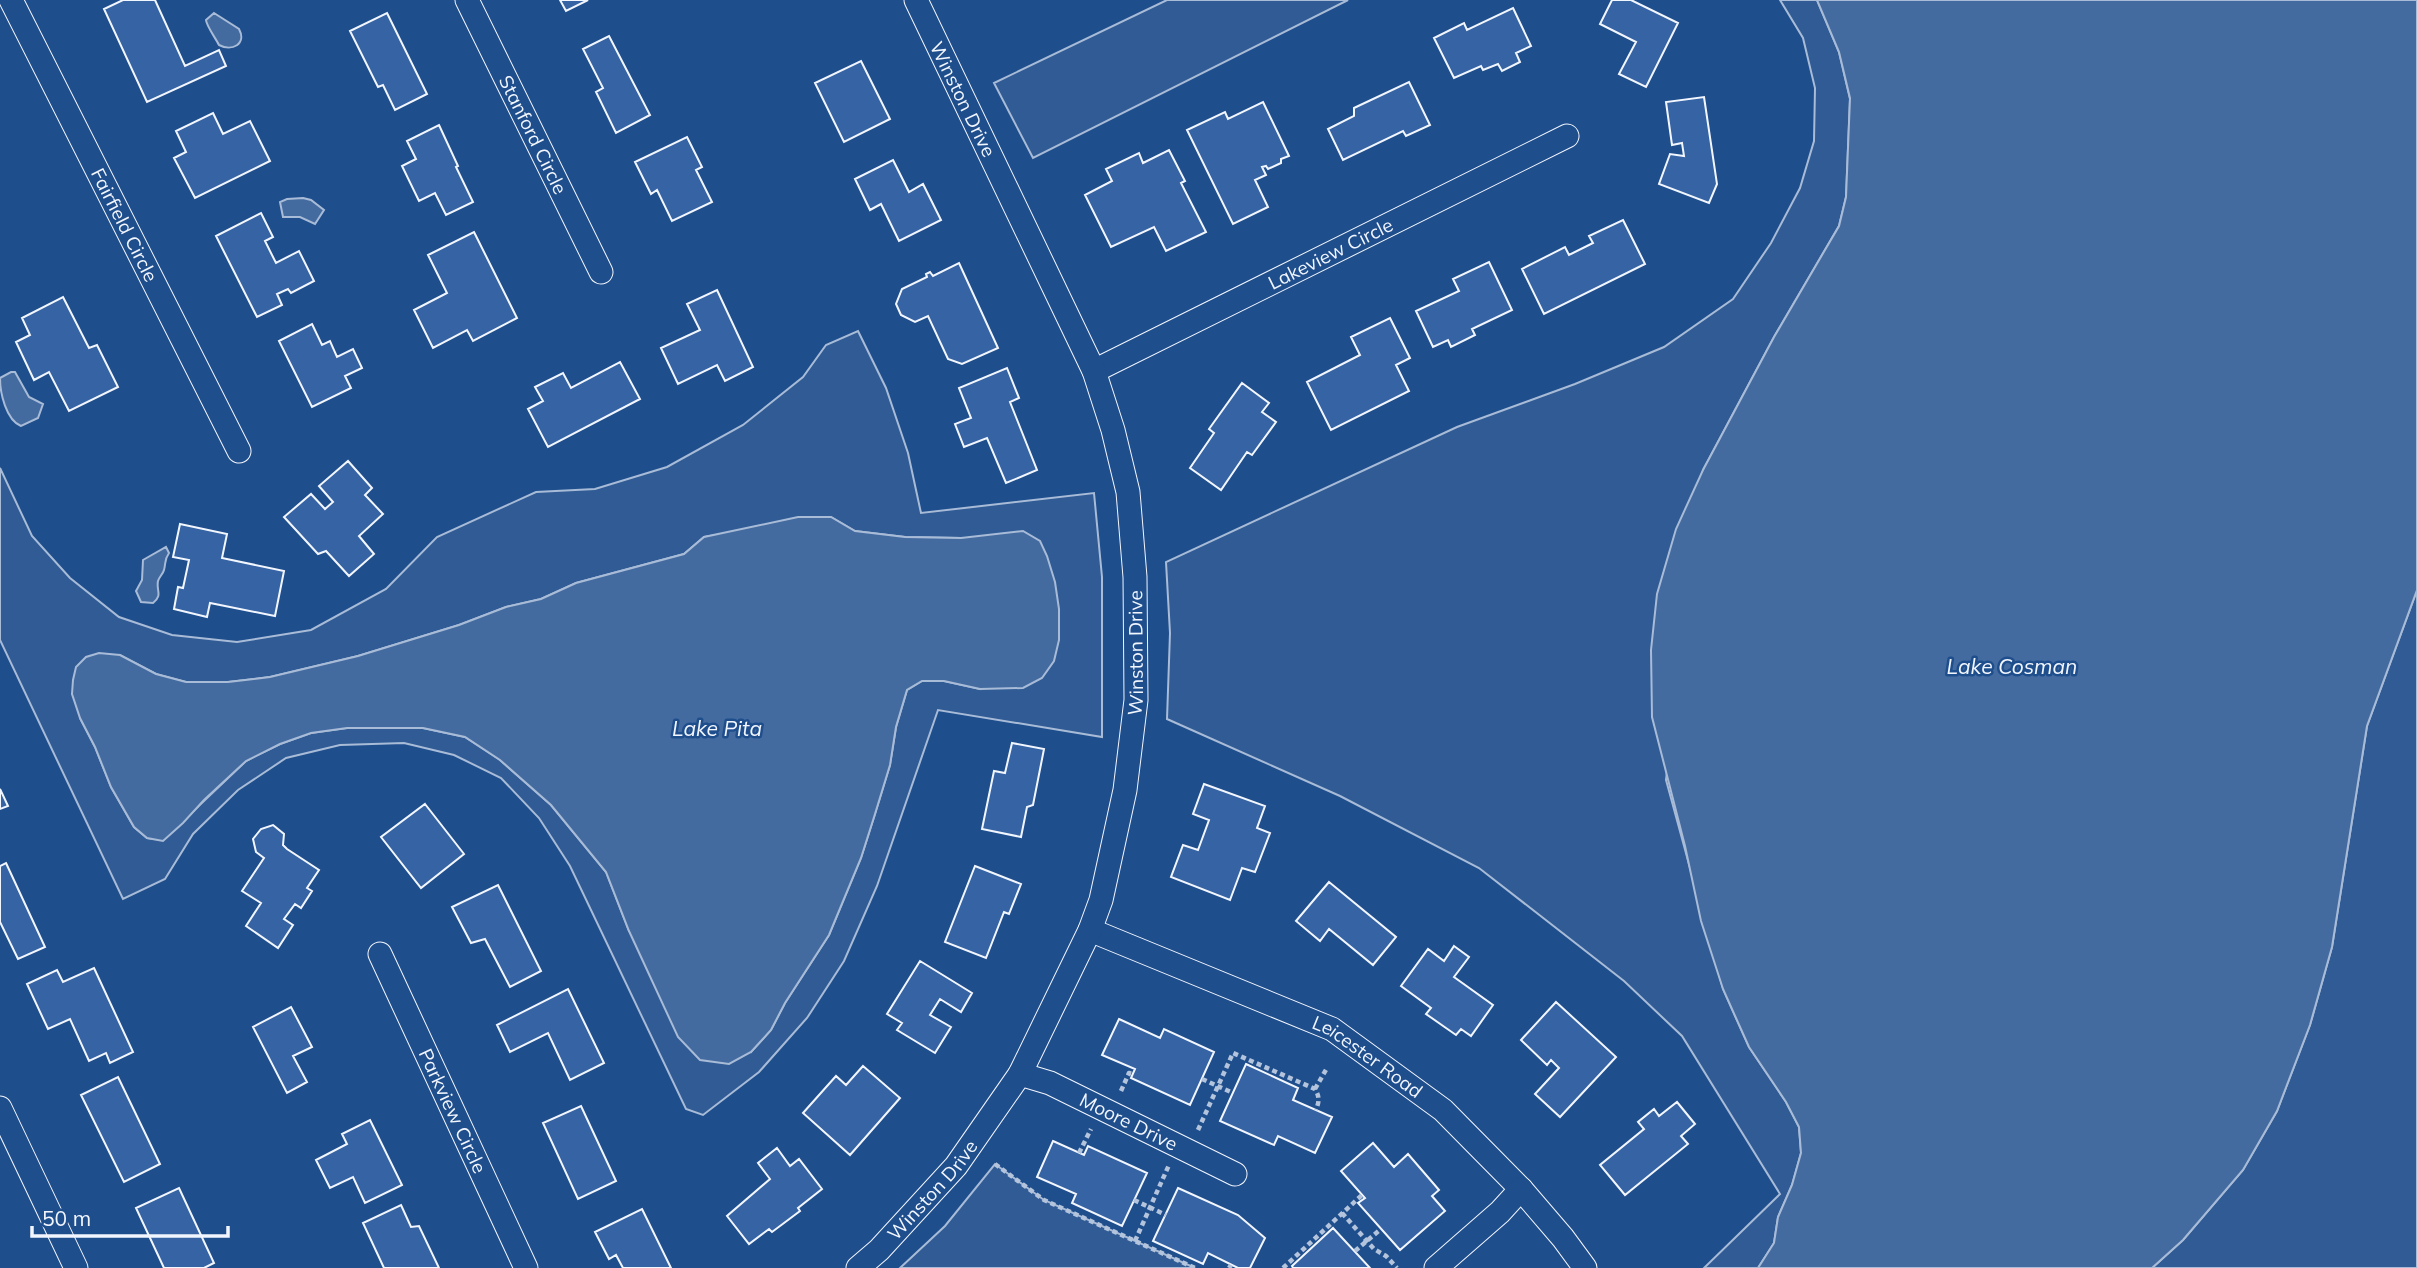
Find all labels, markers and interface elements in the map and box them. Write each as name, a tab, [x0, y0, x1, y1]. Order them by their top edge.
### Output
street label: Winston Drive	[925, 37, 1001, 161]
street label: Stanford Circle	[494, 71, 573, 198]
street label: Fairfield Circle	[86, 164, 163, 286]
street label: Lakeview Circle	[1264, 212, 1397, 295]
street label: Winston Drive	[1122, 590, 1149, 717]
water label: Lake Cosman	[1947, 653, 2077, 679]
water label: Lake Pita	[672, 715, 762, 741]
street label: Leicester Road	[1309, 1010, 1427, 1103]
street label: Parkview Circle	[414, 1045, 492, 1177]
street label: Moore Drive	[1076, 1088, 1182, 1156]
street label: Winston Drive	[882, 1135, 983, 1245]
scale bar	[32, 1194, 228, 1238]
text: 50 m	[42, 1205, 91, 1231]

